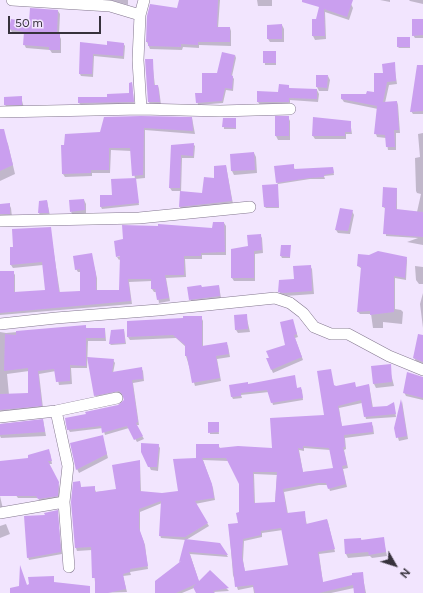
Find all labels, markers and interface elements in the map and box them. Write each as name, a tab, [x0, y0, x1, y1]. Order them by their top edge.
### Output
scale bar	[10, 8, 103, 34]
text: 50 m	[15, 16, 43, 30]
north arrow	[375, 545, 415, 585]
text: N	[397, 565, 412, 580]

